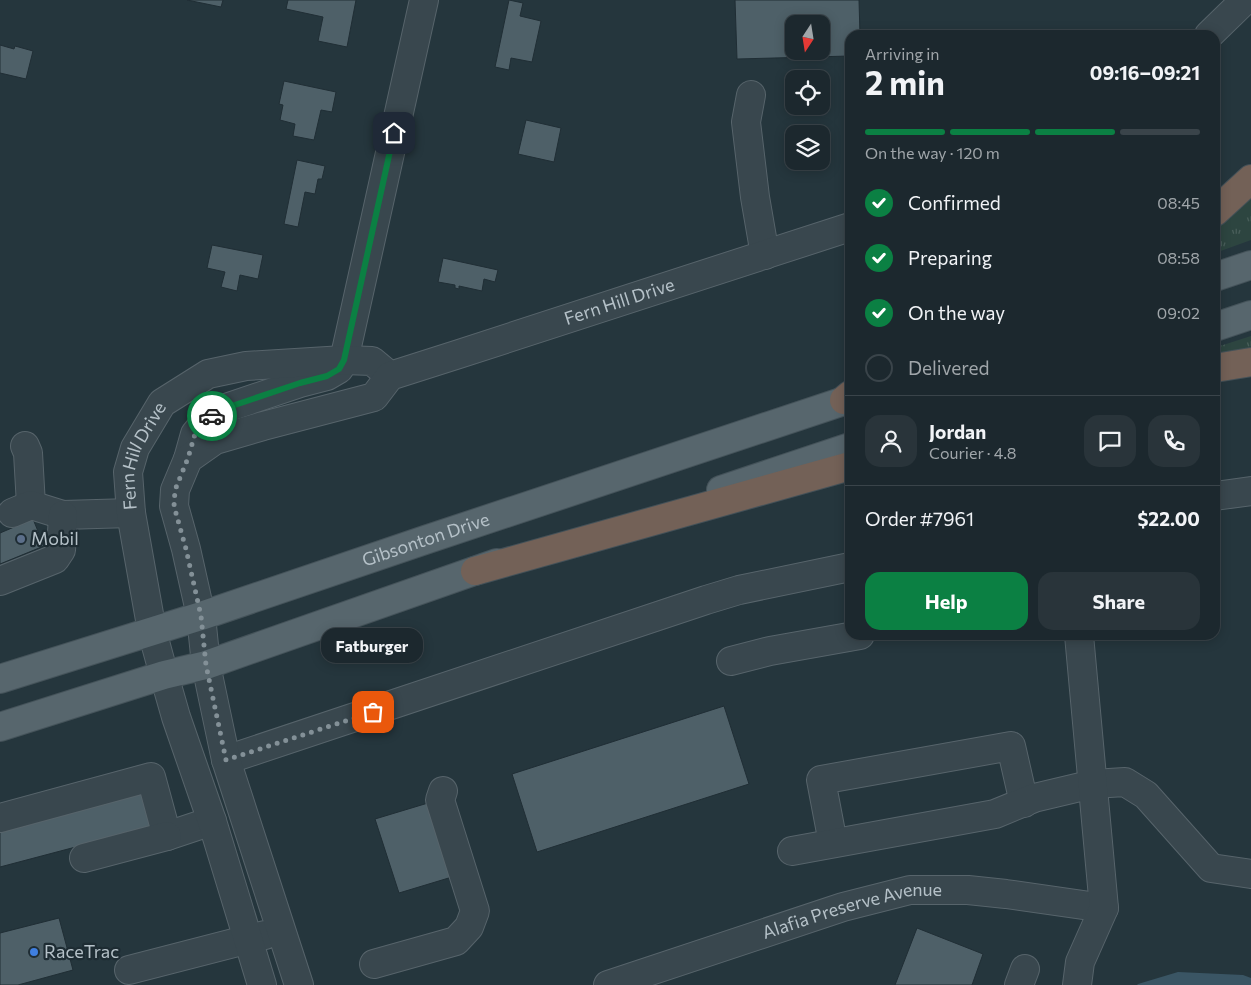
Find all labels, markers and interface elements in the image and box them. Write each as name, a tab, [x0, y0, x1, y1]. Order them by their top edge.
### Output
north arrow	[785, 15, 830, 60]
map controls	[785, 15, 830, 170]
text: Arriving in	[865, 44, 939, 63]
text: 09:16–09:21	[1090, 61, 1200, 84]
text: 2 min	[865, 62, 945, 102]
button: locate	[785, 70, 830, 115]
pin	[373, 112, 415, 154]
icon: home	[380, 119, 408, 147]
button: layers	[785, 125, 830, 170]
text: On the way · 120 m	[865, 143, 1000, 162]
icon: check	[865, 189, 893, 217]
text: Confirmed	[908, 191, 1001, 214]
text: 08:45	[1157, 193, 1200, 212]
icon: check	[865, 244, 893, 272]
text: Preparing	[908, 246, 992, 269]
text: 08:58	[1157, 248, 1200, 267]
street label: Fern Hill Drive	[561, 273, 677, 329]
icon: check	[865, 299, 893, 327]
text: On the way	[908, 301, 1005, 324]
text: 09:02	[1157, 303, 1200, 322]
text: Delivered	[908, 356, 989, 379]
courier	[187, 391, 237, 441]
street label: Fern Hill Drive	[116, 398, 170, 511]
icon: car	[198, 402, 226, 430]
button: person	[865, 415, 917, 467]
button: chat	[1084, 415, 1136, 467]
button: phone	[1148, 415, 1200, 467]
text: Jordan	[929, 420, 986, 443]
text: Courier · 4.8	[929, 443, 1016, 462]
street label: Gibsonton Drive	[359, 507, 492, 571]
text: Order #7961	[865, 507, 974, 530]
text: $22.00	[1137, 507, 1200, 530]
place label: Mobil	[31, 527, 79, 549]
marker: Mobil	[15, 533, 27, 545]
button: Help	[865, 572, 1028, 630]
button: Share	[1038, 572, 1200, 630]
callout: Fatburger	[322, 627, 424, 662]
text: Fatburger	[336, 636, 408, 655]
pin	[352, 691, 394, 733]
icon: bag	[359, 698, 387, 726]
street label: Alafia Preserve Avenue	[759, 878, 942, 943]
place label: RaceTrac	[44, 940, 119, 962]
marker: RaceTrac	[28, 946, 40, 958]

